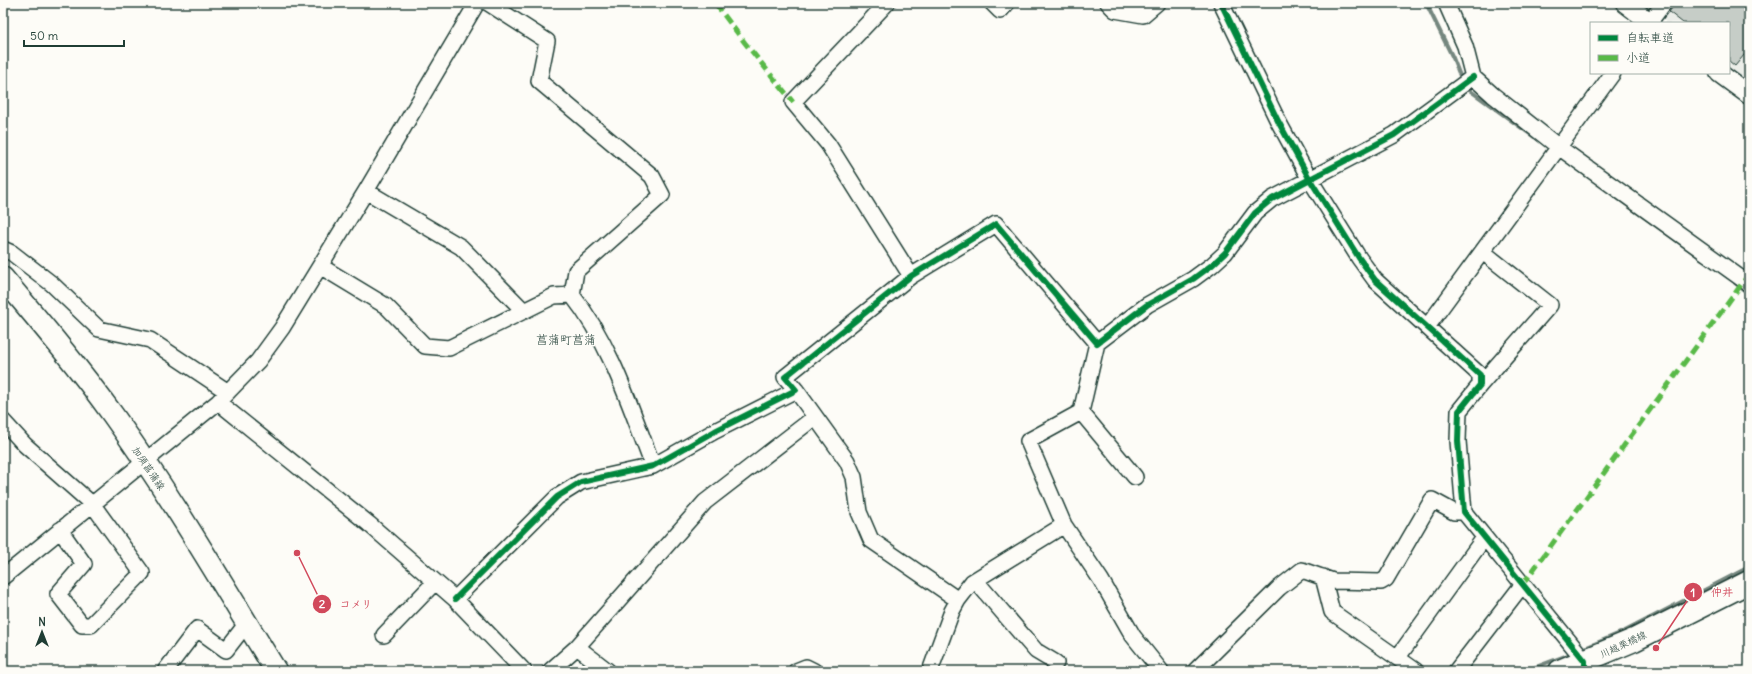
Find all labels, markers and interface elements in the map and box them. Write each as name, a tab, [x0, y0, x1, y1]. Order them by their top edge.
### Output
scale bar	[24, 22, 124, 48]
legend	[1590, 22, 1730, 74]
text: 50 m	[30, 28, 59, 43]
text: 自転車道	[1626, 30, 1674, 45]
text: 小道	[1626, 50, 1650, 65]
district label: 菖蒲町菖蒲	[536, 332, 596, 347]
street label: 加須菖蒲線	[129, 444, 168, 493]
callout: 仲井	[1683, 581, 1741, 604]
text: 1	[1691, 585, 1695, 600]
text: 仲井	[1711, 585, 1733, 599]
callout: コメリ	[312, 592, 381, 615]
text: 2	[319, 596, 326, 611]
text: コメリ	[340, 597, 373, 611]
north arrow	[22, 612, 62, 652]
text: N	[38, 615, 46, 629]
street label: 川越栗橋線	[1598, 628, 1649, 661]

